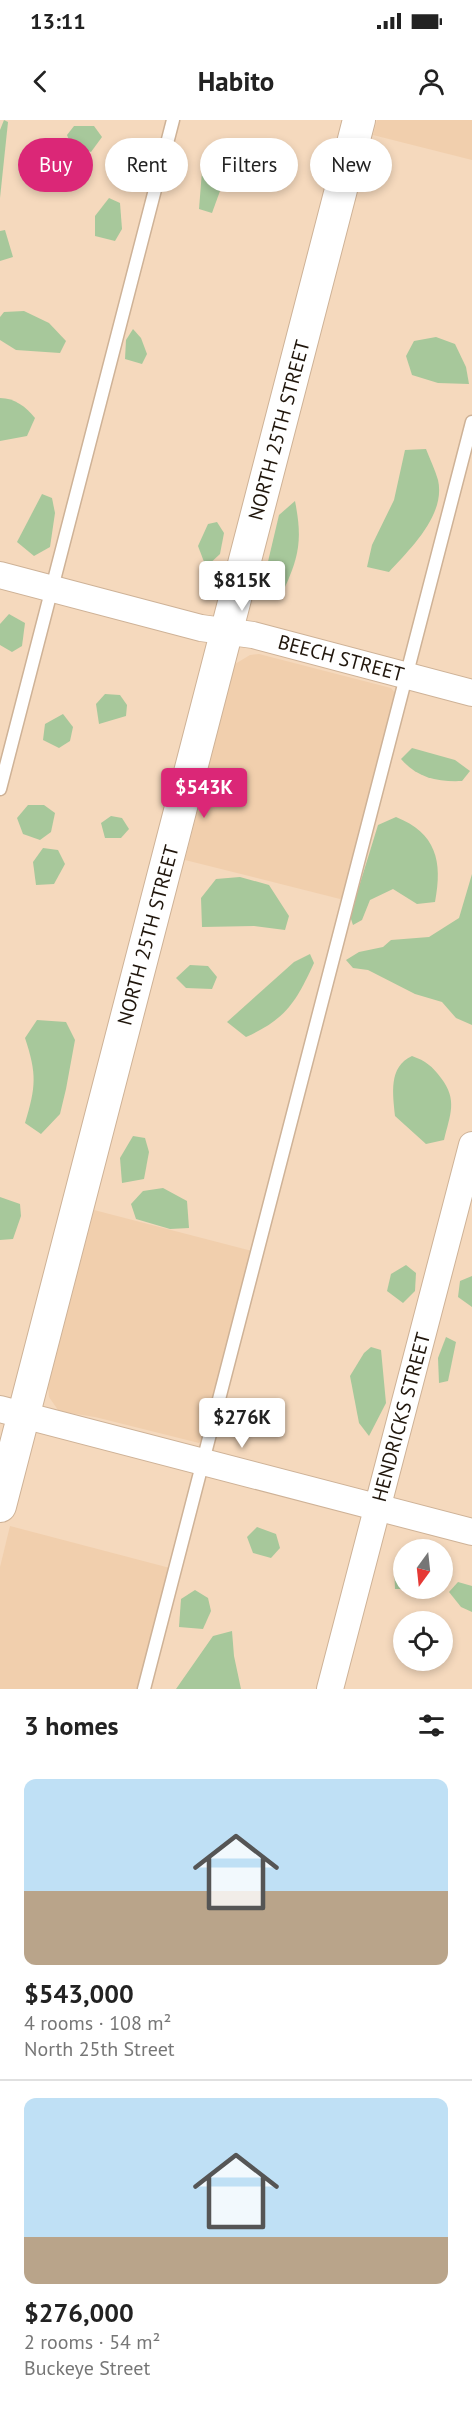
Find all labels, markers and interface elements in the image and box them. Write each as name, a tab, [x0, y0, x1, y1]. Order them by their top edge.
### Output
text: 13:11	[30, 7, 86, 35]
text: Habito	[198, 64, 274, 98]
icon: back	[24, 65, 57, 98]
icon: person	[415, 65, 448, 98]
chip: Buy	[18, 138, 93, 192]
chip: Rent	[105, 138, 188, 192]
chip: Filters	[200, 138, 298, 192]
chip: New	[310, 138, 392, 192]
street label: NORTH 25TH STREET	[242, 337, 316, 523]
pin: $815K	[200, 561, 284, 612]
text: $815K	[213, 567, 271, 593]
street label: BEECH STREET	[275, 629, 407, 687]
pin: $543K	[162, 768, 246, 819]
text: $543K	[175, 774, 233, 800]
street label: NORTH 25TH STREET	[111, 842, 185, 1028]
street label: HENDRICKS STREET	[366, 1330, 436, 1504]
pin: $276K	[200, 1398, 284, 1449]
text: $276K	[213, 1404, 271, 1430]
north arrow	[393, 1539, 453, 1599]
map controls	[393, 1539, 453, 1671]
button: locate	[393, 1611, 453, 1671]
text: 3 homes	[24, 1709, 119, 1742]
icon: filters	[415, 1709, 448, 1742]
icon: home	[182, 1818, 290, 1926]
text: $543,000	[24, 1977, 134, 2010]
text: 4 rooms · 108 m²	[24, 2010, 171, 2036]
text: North 25th Street	[24, 2036, 175, 2062]
icon: home	[182, 2137, 290, 2245]
text: $276,000	[24, 2296, 134, 2329]
text: 2 rooms · 54 m²	[24, 2329, 160, 2355]
text: Buckeye Street	[24, 2355, 150, 2381]

